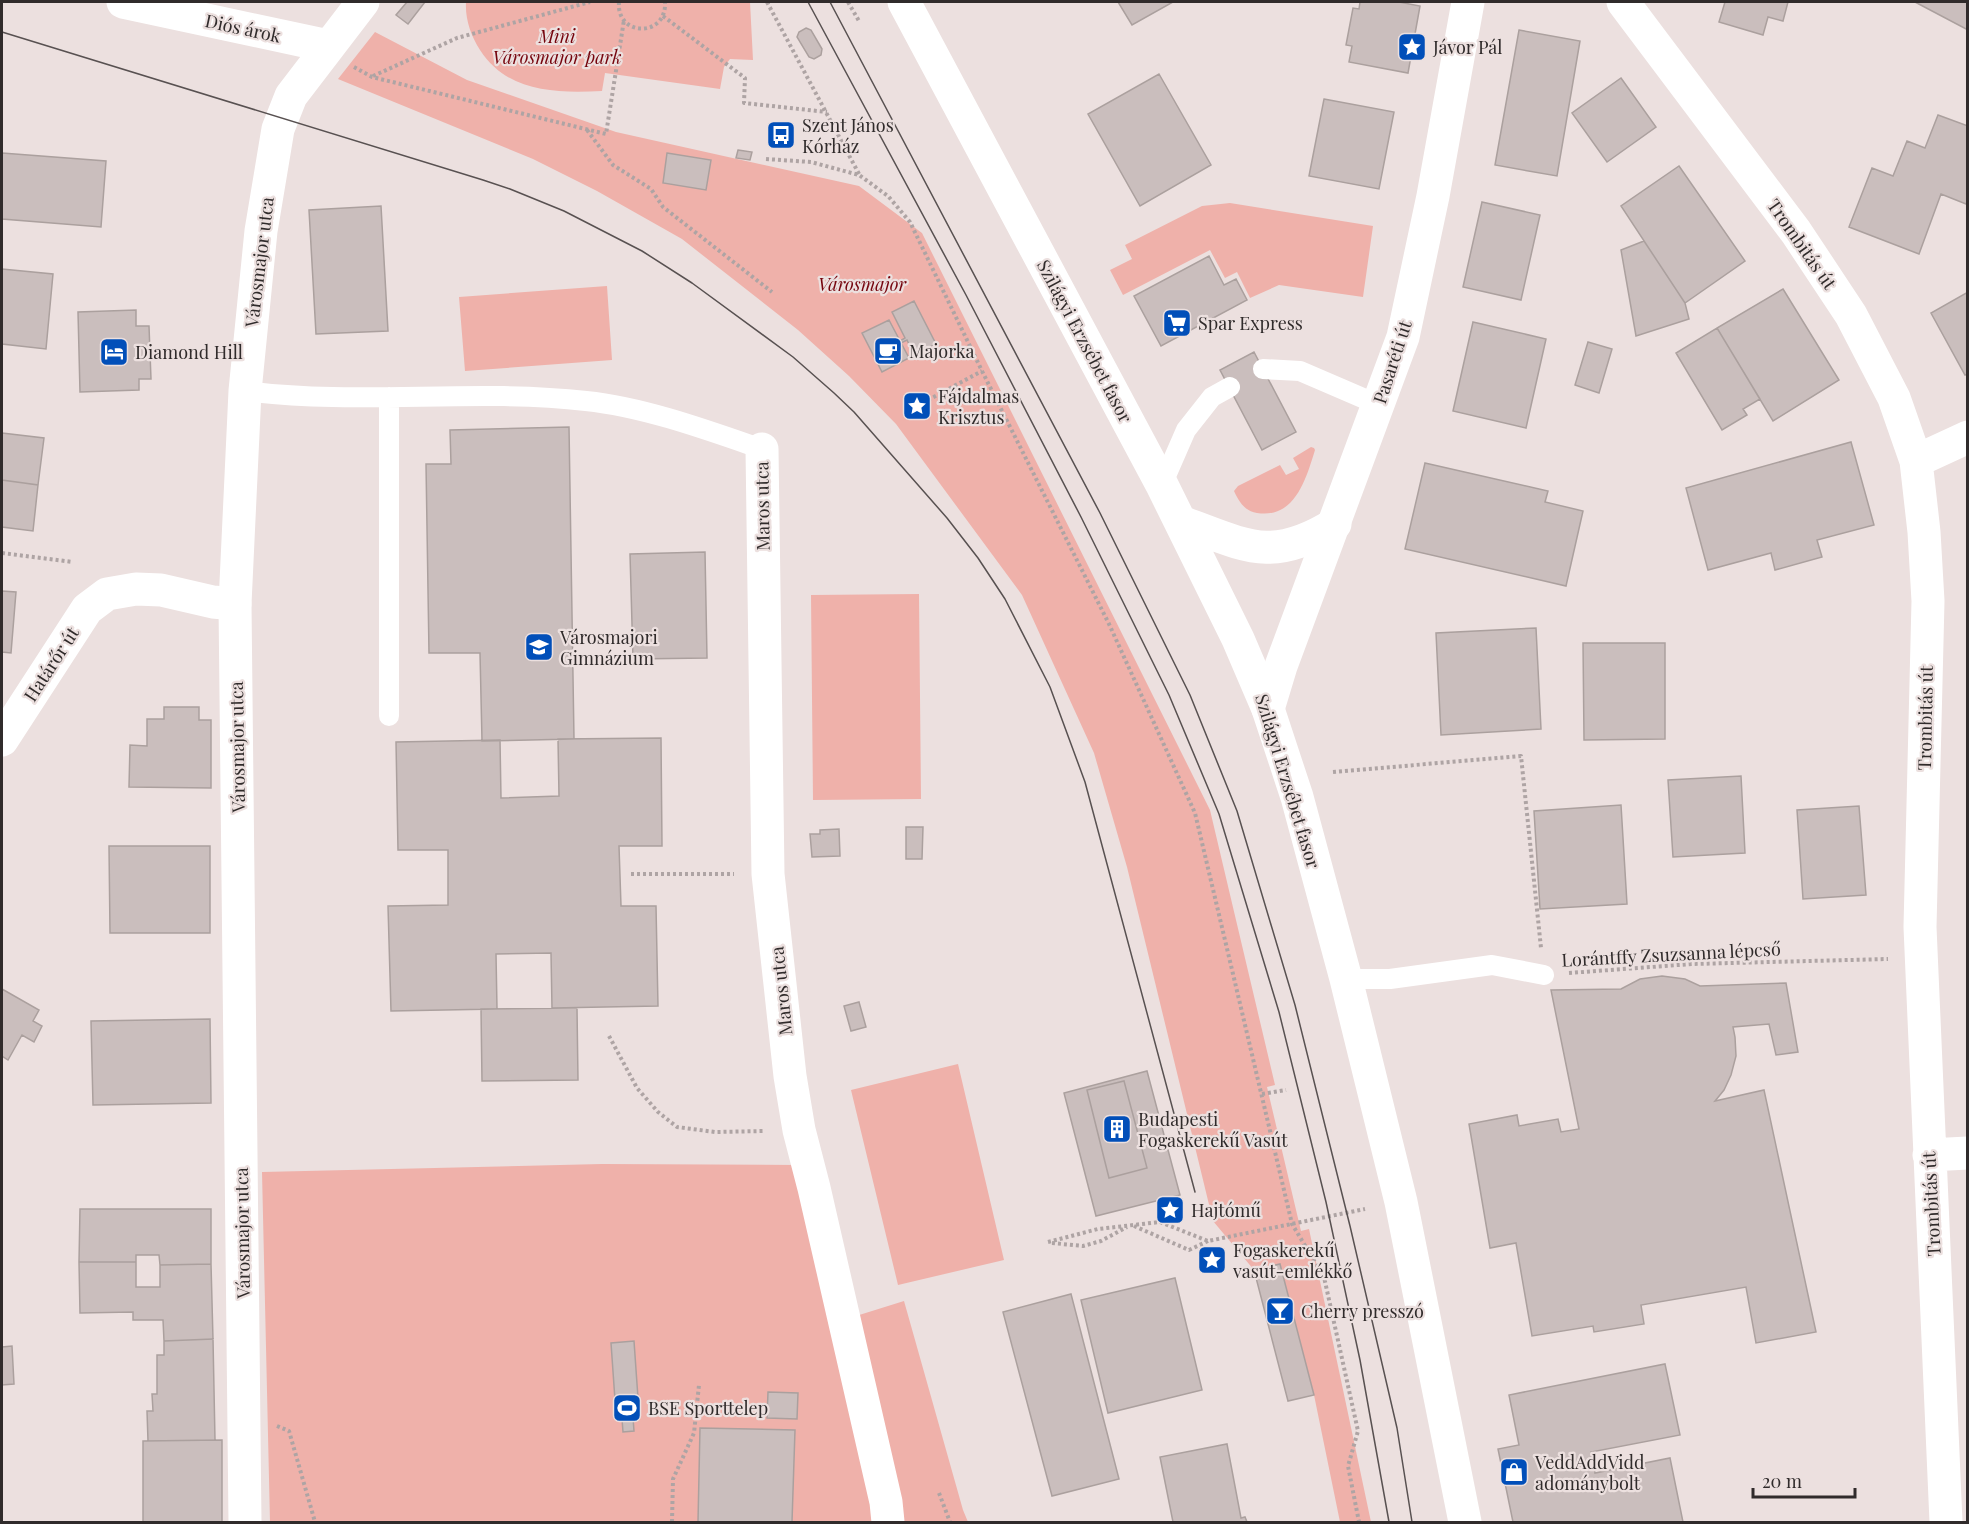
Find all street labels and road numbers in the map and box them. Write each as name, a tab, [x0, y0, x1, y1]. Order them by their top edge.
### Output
street label: Diós árok	[203, 8, 283, 48]
street label: Trombitás út	[1762, 194, 1842, 294]
street label: Városmajor utca	[239, 195, 279, 329]
street label: Szilágyi Erzsébet fasor	[1032, 255, 1138, 427]
street label: Pasaréti út	[1367, 317, 1417, 407]
street label: Maros utca	[749, 461, 775, 551]
street label: Határőr út	[18, 622, 84, 706]
street label: Trombitás út	[1912, 665, 1938, 771]
street label: Városmajor utca	[224, 681, 250, 814]
street label: Szilágyi Erzsébet fasor	[1250, 691, 1326, 871]
street label: Lorántffy Zsuzsanna lépcső	[1561, 936, 1781, 972]
street label: Maros utca	[764, 945, 798, 1037]
street label: Trombitás út	[1916, 1150, 1946, 1257]
street label: Városmajor utca	[229, 1167, 255, 1300]

